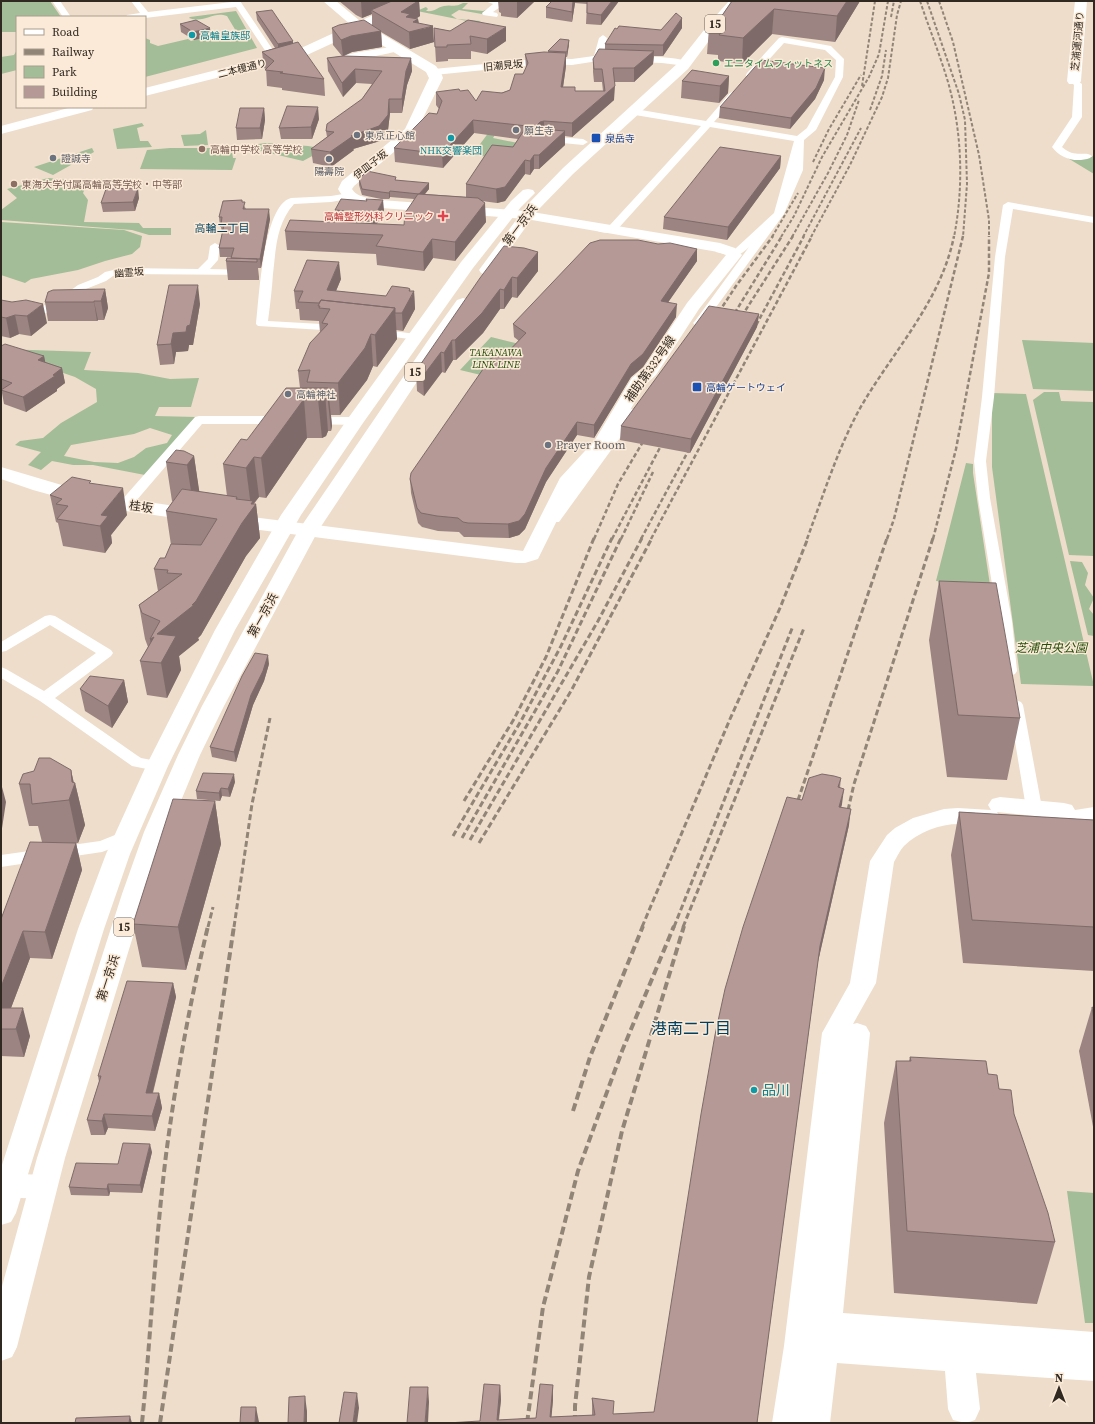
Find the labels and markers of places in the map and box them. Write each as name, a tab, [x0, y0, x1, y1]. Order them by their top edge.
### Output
place label: 高輪皇族邸	[200, 29, 250, 42]
marker: 高輪皇族邸	[187, 30, 197, 40]
place label: エニタイムフィットネス	[724, 57, 833, 70]
marker: エニタイムフィットネス	[711, 58, 721, 68]
place label: 願生寺	[524, 124, 554, 137]
marker: 願生寺	[511, 125, 521, 135]
place label: 東京正心館	[365, 129, 415, 142]
marker: 東京正心館	[352, 130, 362, 140]
marker: 泉岳寺	[590, 132, 602, 144]
place label: 泉岳寺	[605, 132, 635, 145]
marker: NHK交響楽団	[446, 133, 456, 143]
place label: 高輪中学校 高等学校	[210, 143, 302, 156]
marker: 高輪中学校 高等学校	[197, 144, 207, 154]
place label: NHK交響楽団	[420, 144, 482, 157]
place label: 證誠寺	[61, 152, 91, 165]
marker: 證誠寺	[48, 153, 58, 163]
marker: 陽壽院	[324, 154, 334, 164]
place label: 陽壽院	[314, 165, 344, 178]
place label: 東海大学付属高輪高等学校・中等部	[22, 178, 182, 191]
marker: 東海大学付属高輪高等学校・中等部	[9, 179, 19, 189]
place label: 高輪整形外科クリニック	[324, 210, 434, 223]
marker: 高輪整形外科クリニック	[437, 210, 449, 222]
marker: 高輪ゲートウェイ	[691, 381, 703, 393]
place label: 高輪ゲートウェイ	[706, 381, 786, 394]
place label: 高輪神社	[296, 388, 336, 401]
marker: 高輪神社	[283, 389, 293, 399]
place label: Prayer Room	[556, 437, 626, 453]
marker: Prayer Room	[543, 440, 553, 450]
place label: 品川	[762, 1080, 790, 1100]
marker: 品川	[749, 1085, 759, 1095]

